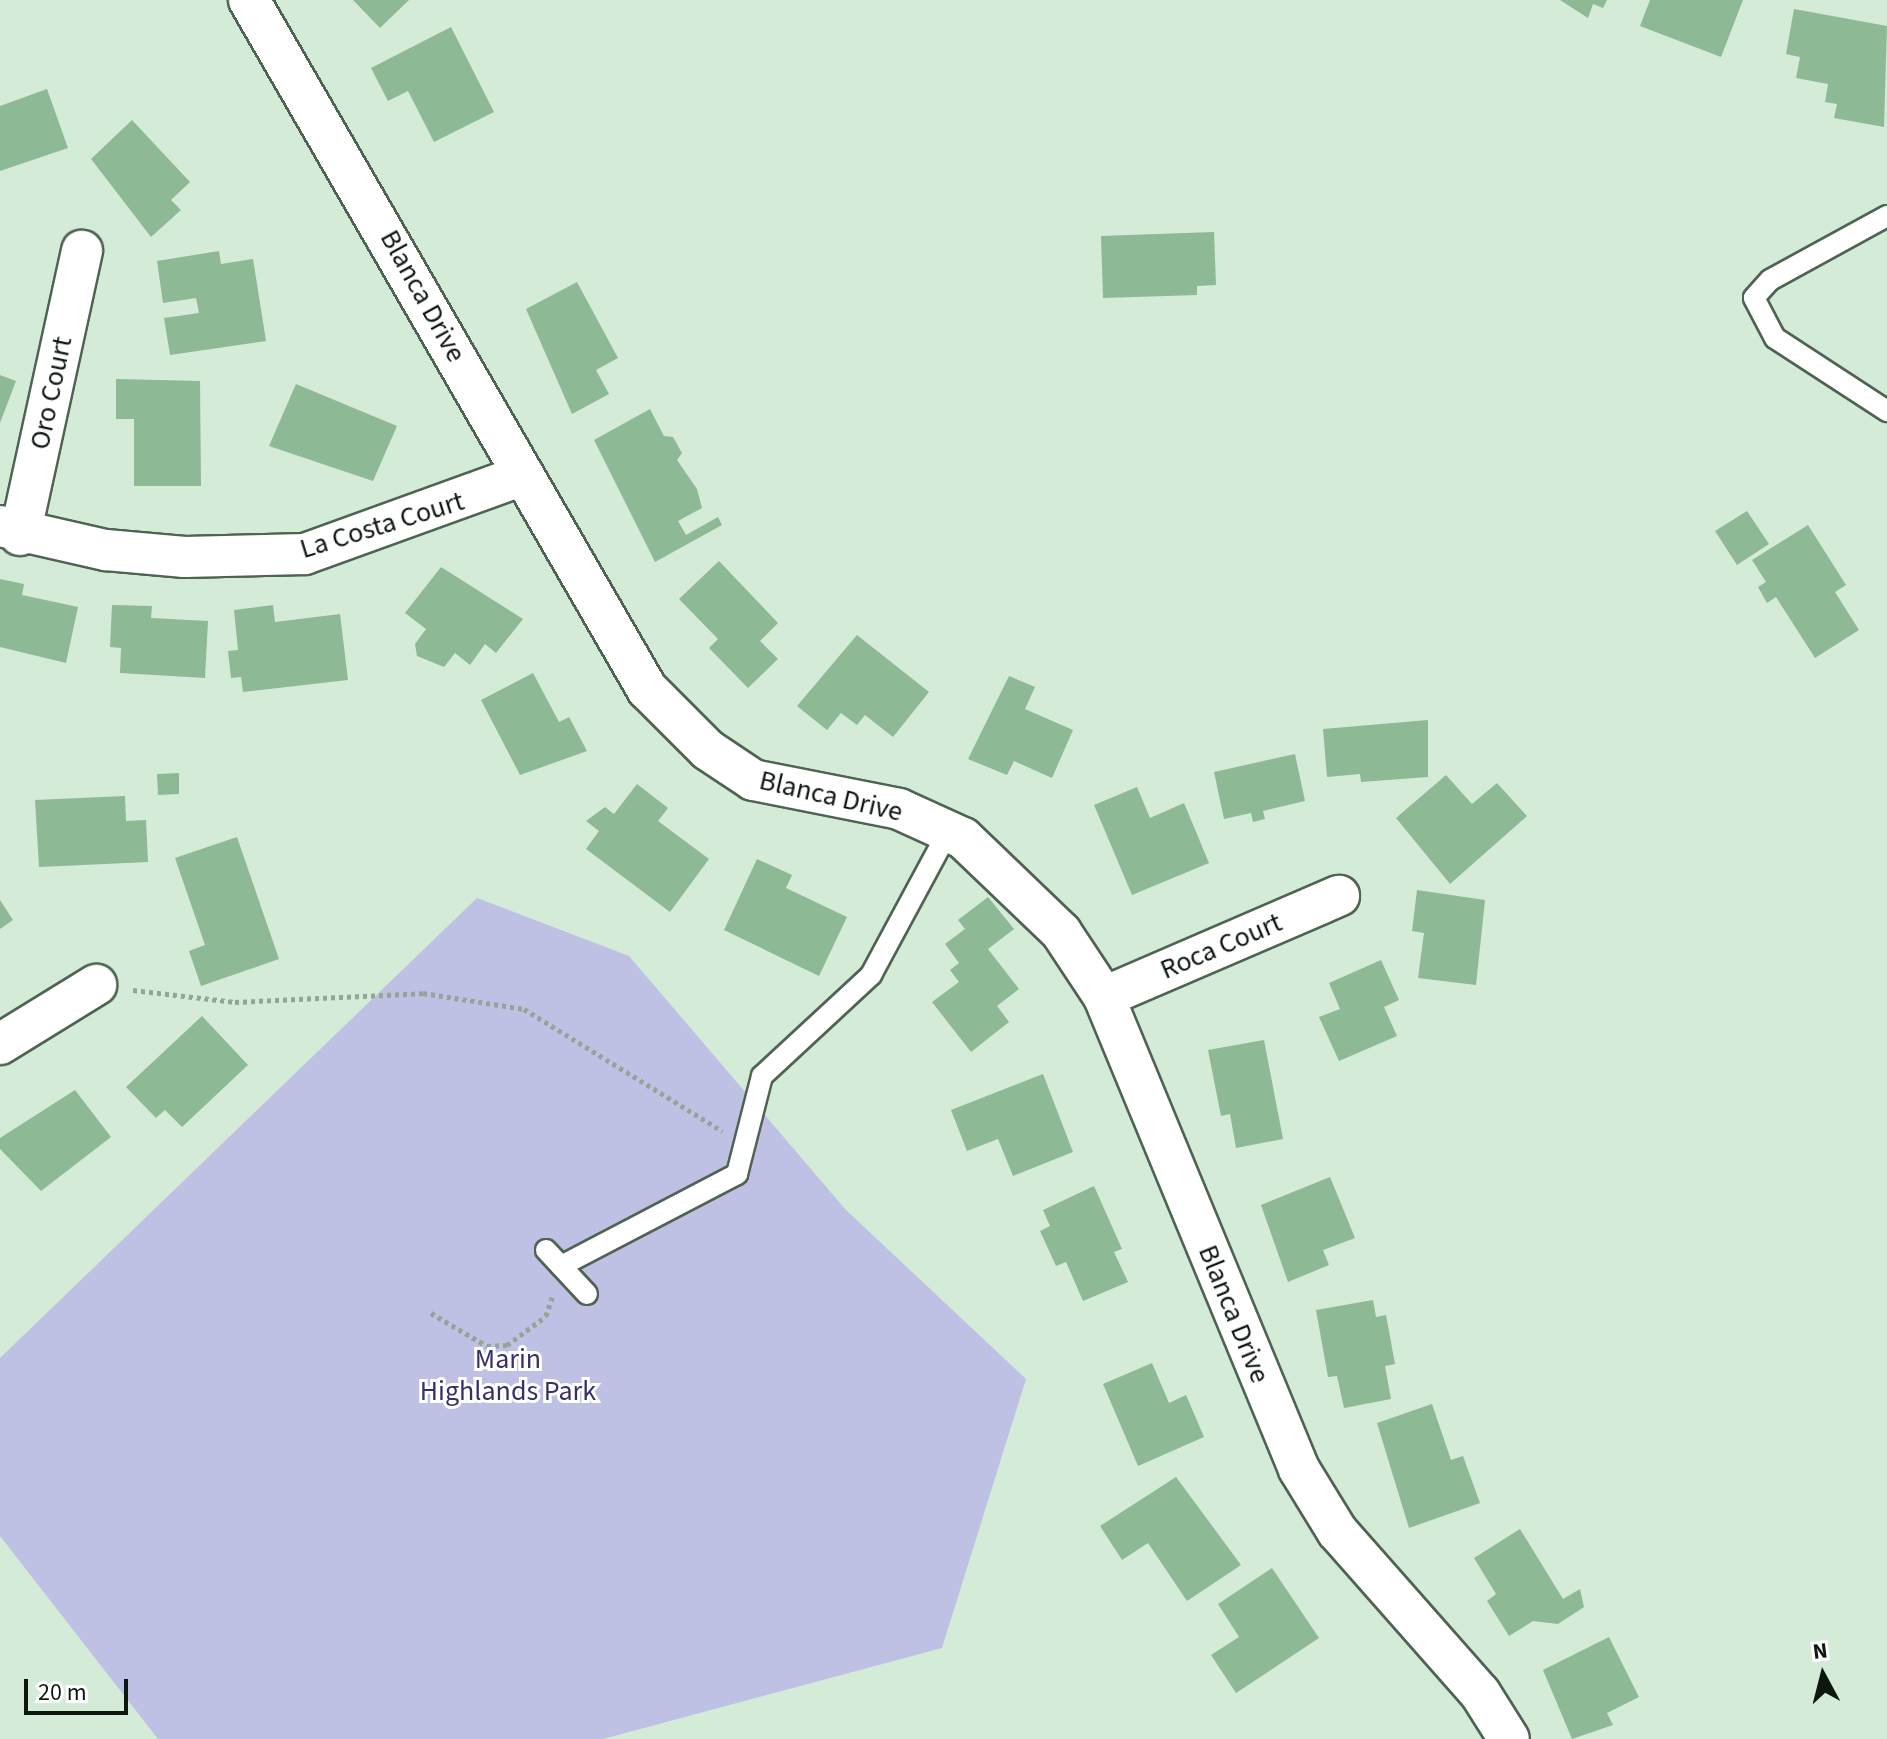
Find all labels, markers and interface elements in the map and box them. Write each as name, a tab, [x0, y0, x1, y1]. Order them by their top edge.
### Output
street label: Blanca Drive	[373, 224, 473, 368]
street label: Oro Court	[23, 334, 79, 452]
street label: La Costa Court	[296, 484, 468, 566]
street label: Blanca Drive	[756, 763, 906, 829]
street label: Roca Court	[1155, 905, 1287, 987]
street label: Blanca Drive	[1191, 1240, 1277, 1388]
park label: Marin Highlands Park	[420, 1342, 596, 1408]
text: N	[1811, 1634, 1829, 1668]
north arrow	[1783, 1635, 1863, 1715]
scale bar	[28, 1663, 132, 1713]
text: 20 m	[38, 1675, 87, 1710]

